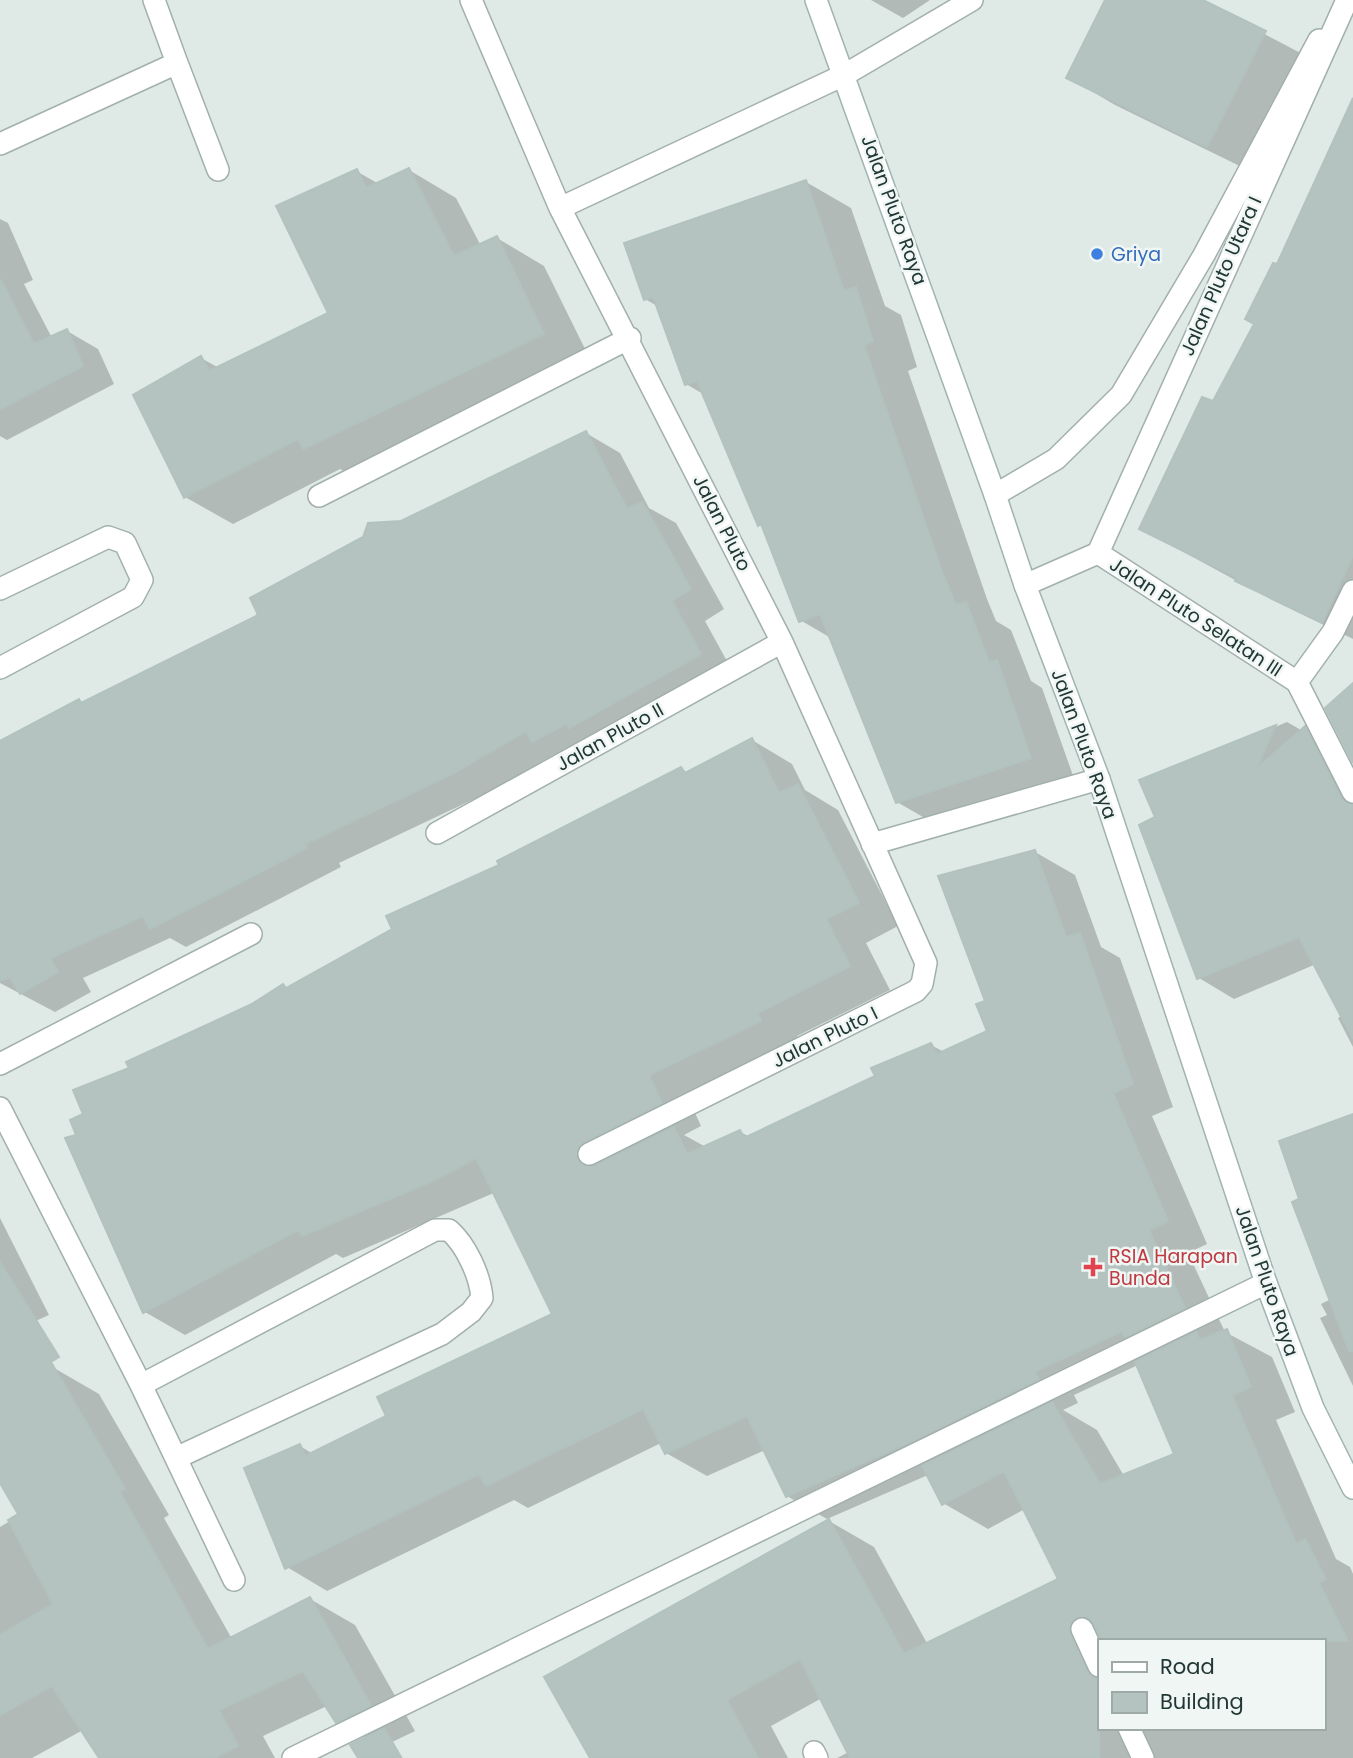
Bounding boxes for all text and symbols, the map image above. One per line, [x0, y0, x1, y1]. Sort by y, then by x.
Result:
street label: Jalan Pluto Raya [854, 131, 934, 289]
street label: Jalan Pluto Utara I [1174, 192, 1268, 360]
place label: Griya [1111, 241, 1161, 268]
marker: Griya [1089, 246, 1105, 262]
street label: Jalan Pluto [686, 470, 758, 576]
street label: Jalan Pluto Selatan III [1104, 551, 1288, 683]
street label: Jalan Pluto Raya [1044, 665, 1124, 823]
street label: Jalan Pluto II [551, 696, 669, 778]
street label: Jalan Pluto I [768, 1000, 882, 1074]
street label: Jalan Pluto Raya [1229, 1202, 1305, 1360]
place label: RSIA Harapan Bunda [1109, 1243, 1238, 1292]
marker: RSIA Harapan Bunda [1083, 1257, 1103, 1277]
legend [1098, 1639, 1325, 1730]
text: Road [1160, 1652, 1215, 1681]
text: Building [1160, 1687, 1244, 1716]

